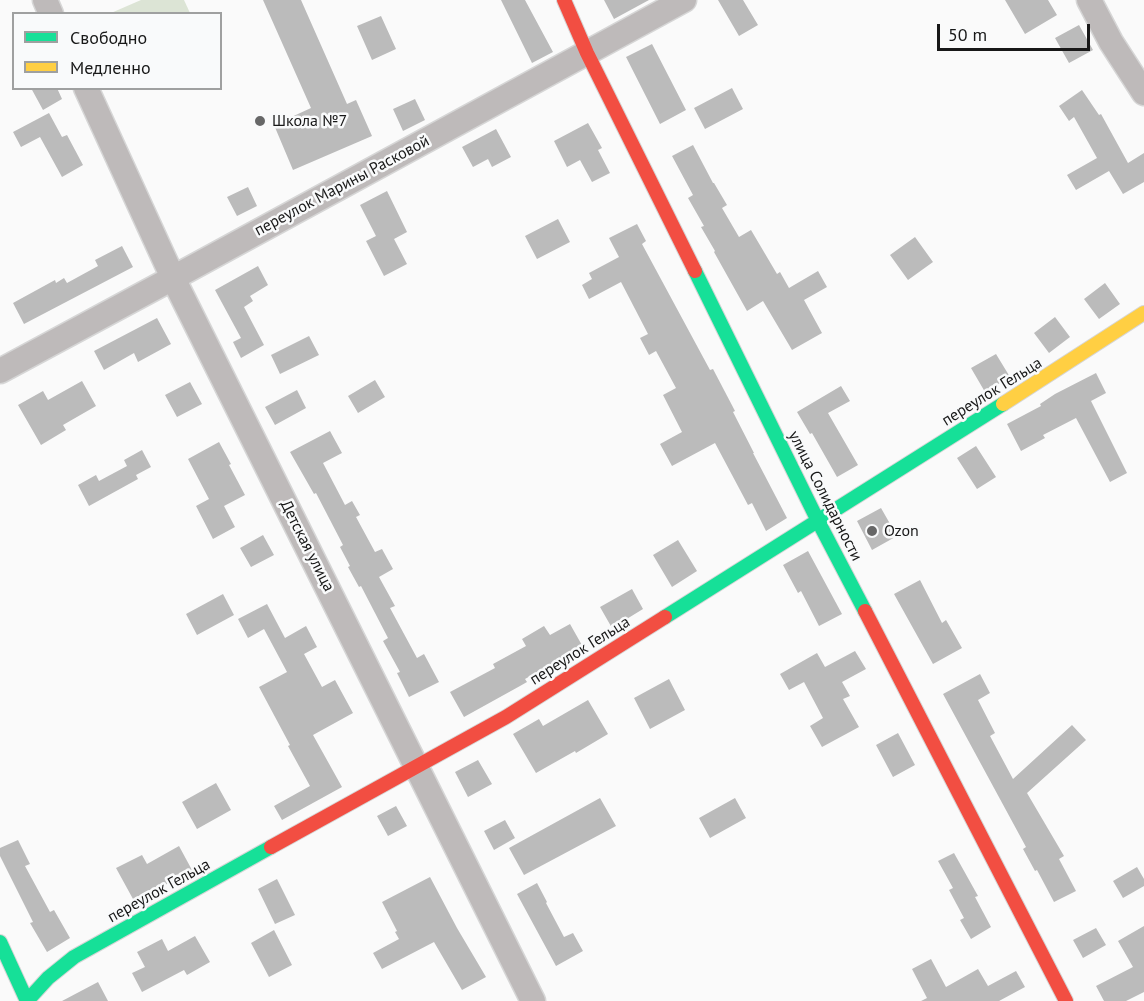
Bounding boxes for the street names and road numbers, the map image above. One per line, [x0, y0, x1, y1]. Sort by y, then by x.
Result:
street label: переулок Марины Расковой [251, 132, 433, 240]
street label: переулок Гельца [938, 354, 1046, 430]
street label: улица Солидарности [784, 428, 866, 564]
street label: Детская улица [276, 497, 338, 595]
street label: переулок Гельца [526, 613, 634, 689]
street label: переулок Гельца [104, 855, 214, 927]

